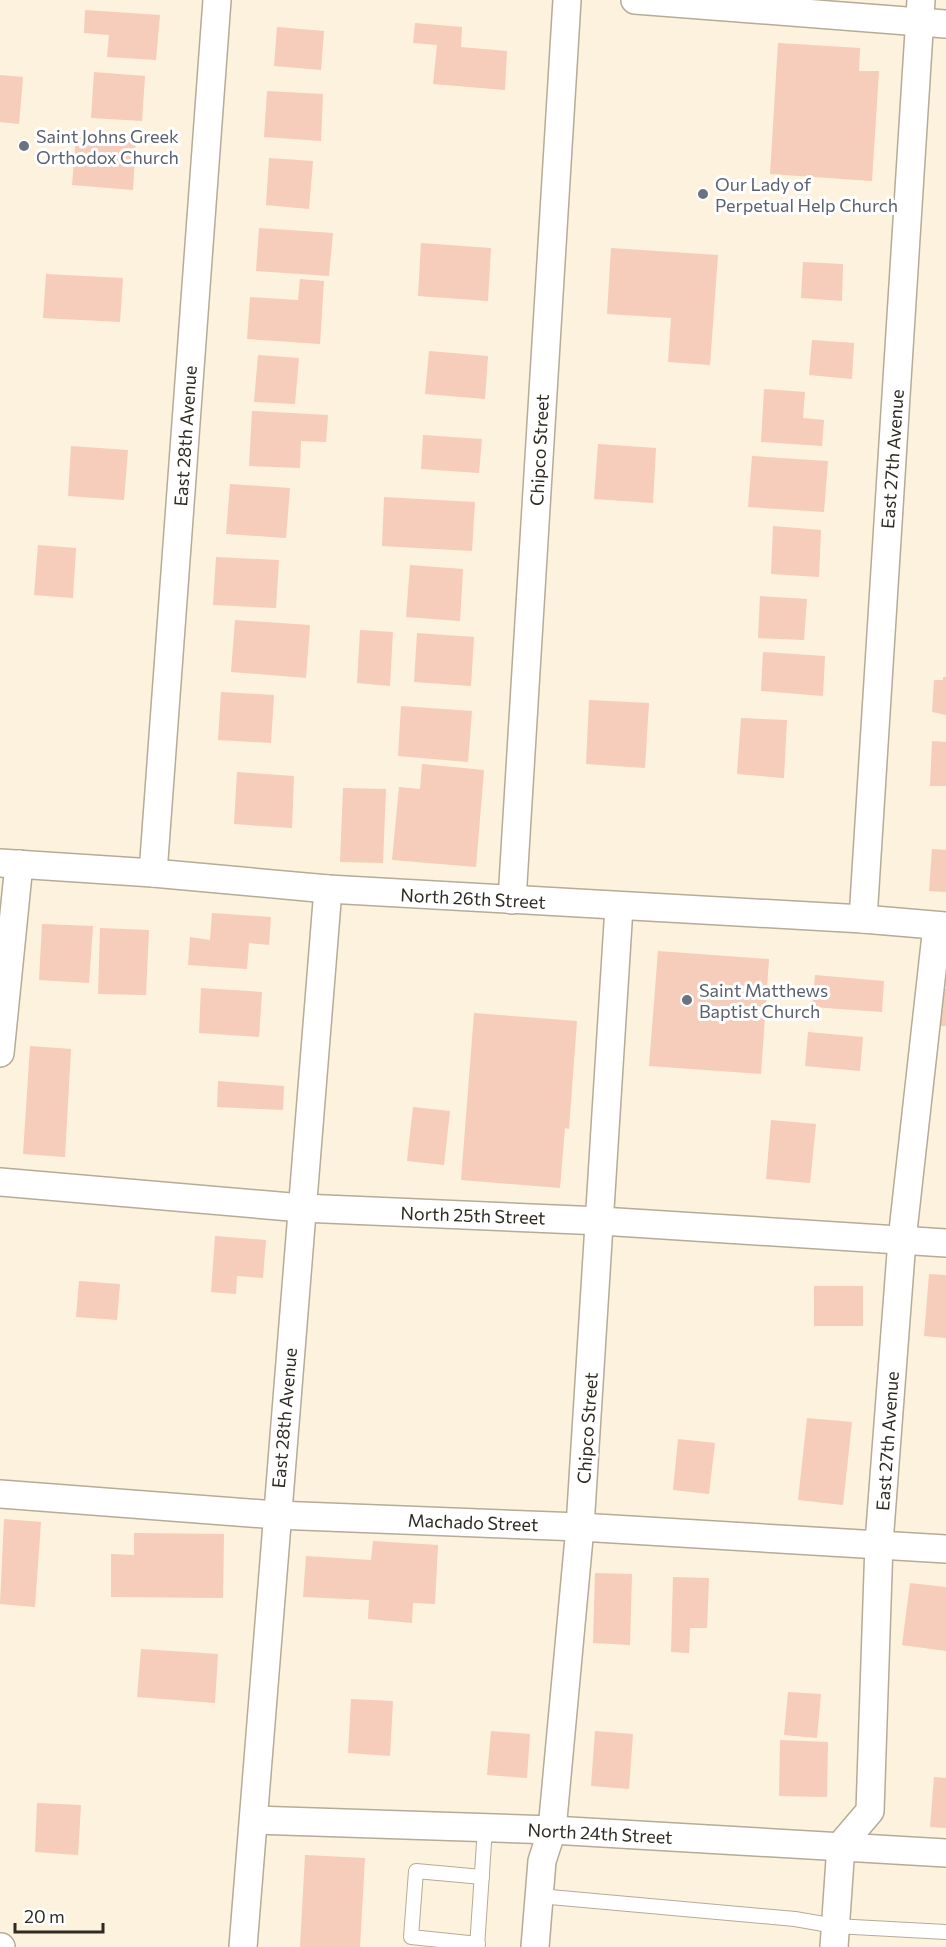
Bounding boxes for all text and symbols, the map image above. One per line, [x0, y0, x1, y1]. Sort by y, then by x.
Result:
place label: Saint Johns Greek Orthodox Church [36, 125, 179, 168]
marker: Saint Johns Greek Orthodox Church [17, 139, 31, 153]
place label: Our Lady of Perpetual Help Church [715, 173, 898, 216]
marker: Our Lady of Perpetual Help Church [696, 187, 710, 201]
street label: East 28th Avenue [169, 365, 201, 507]
street label: East 27th Avenue [876, 389, 908, 529]
street label: Chipco Street [525, 394, 553, 506]
street label: North 26th Street [400, 883, 546, 913]
place label: Saint Matthews Baptist Church [699, 979, 828, 1022]
marker: Saint Matthews Baptist Church [680, 993, 694, 1007]
street label: North 25th Street [400, 1201, 546, 1229]
street label: East 28th Avenue [267, 1347, 301, 1489]
street label: Chipco Street [572, 1371, 602, 1485]
street label: East 27th Avenue [871, 1371, 903, 1511]
street label: Machado Street [407, 1509, 539, 1535]
street label: North 24th Street [527, 1818, 673, 1848]
scale bar [15, 1896, 104, 1934]
text: 20 m [24, 1905, 65, 1927]

